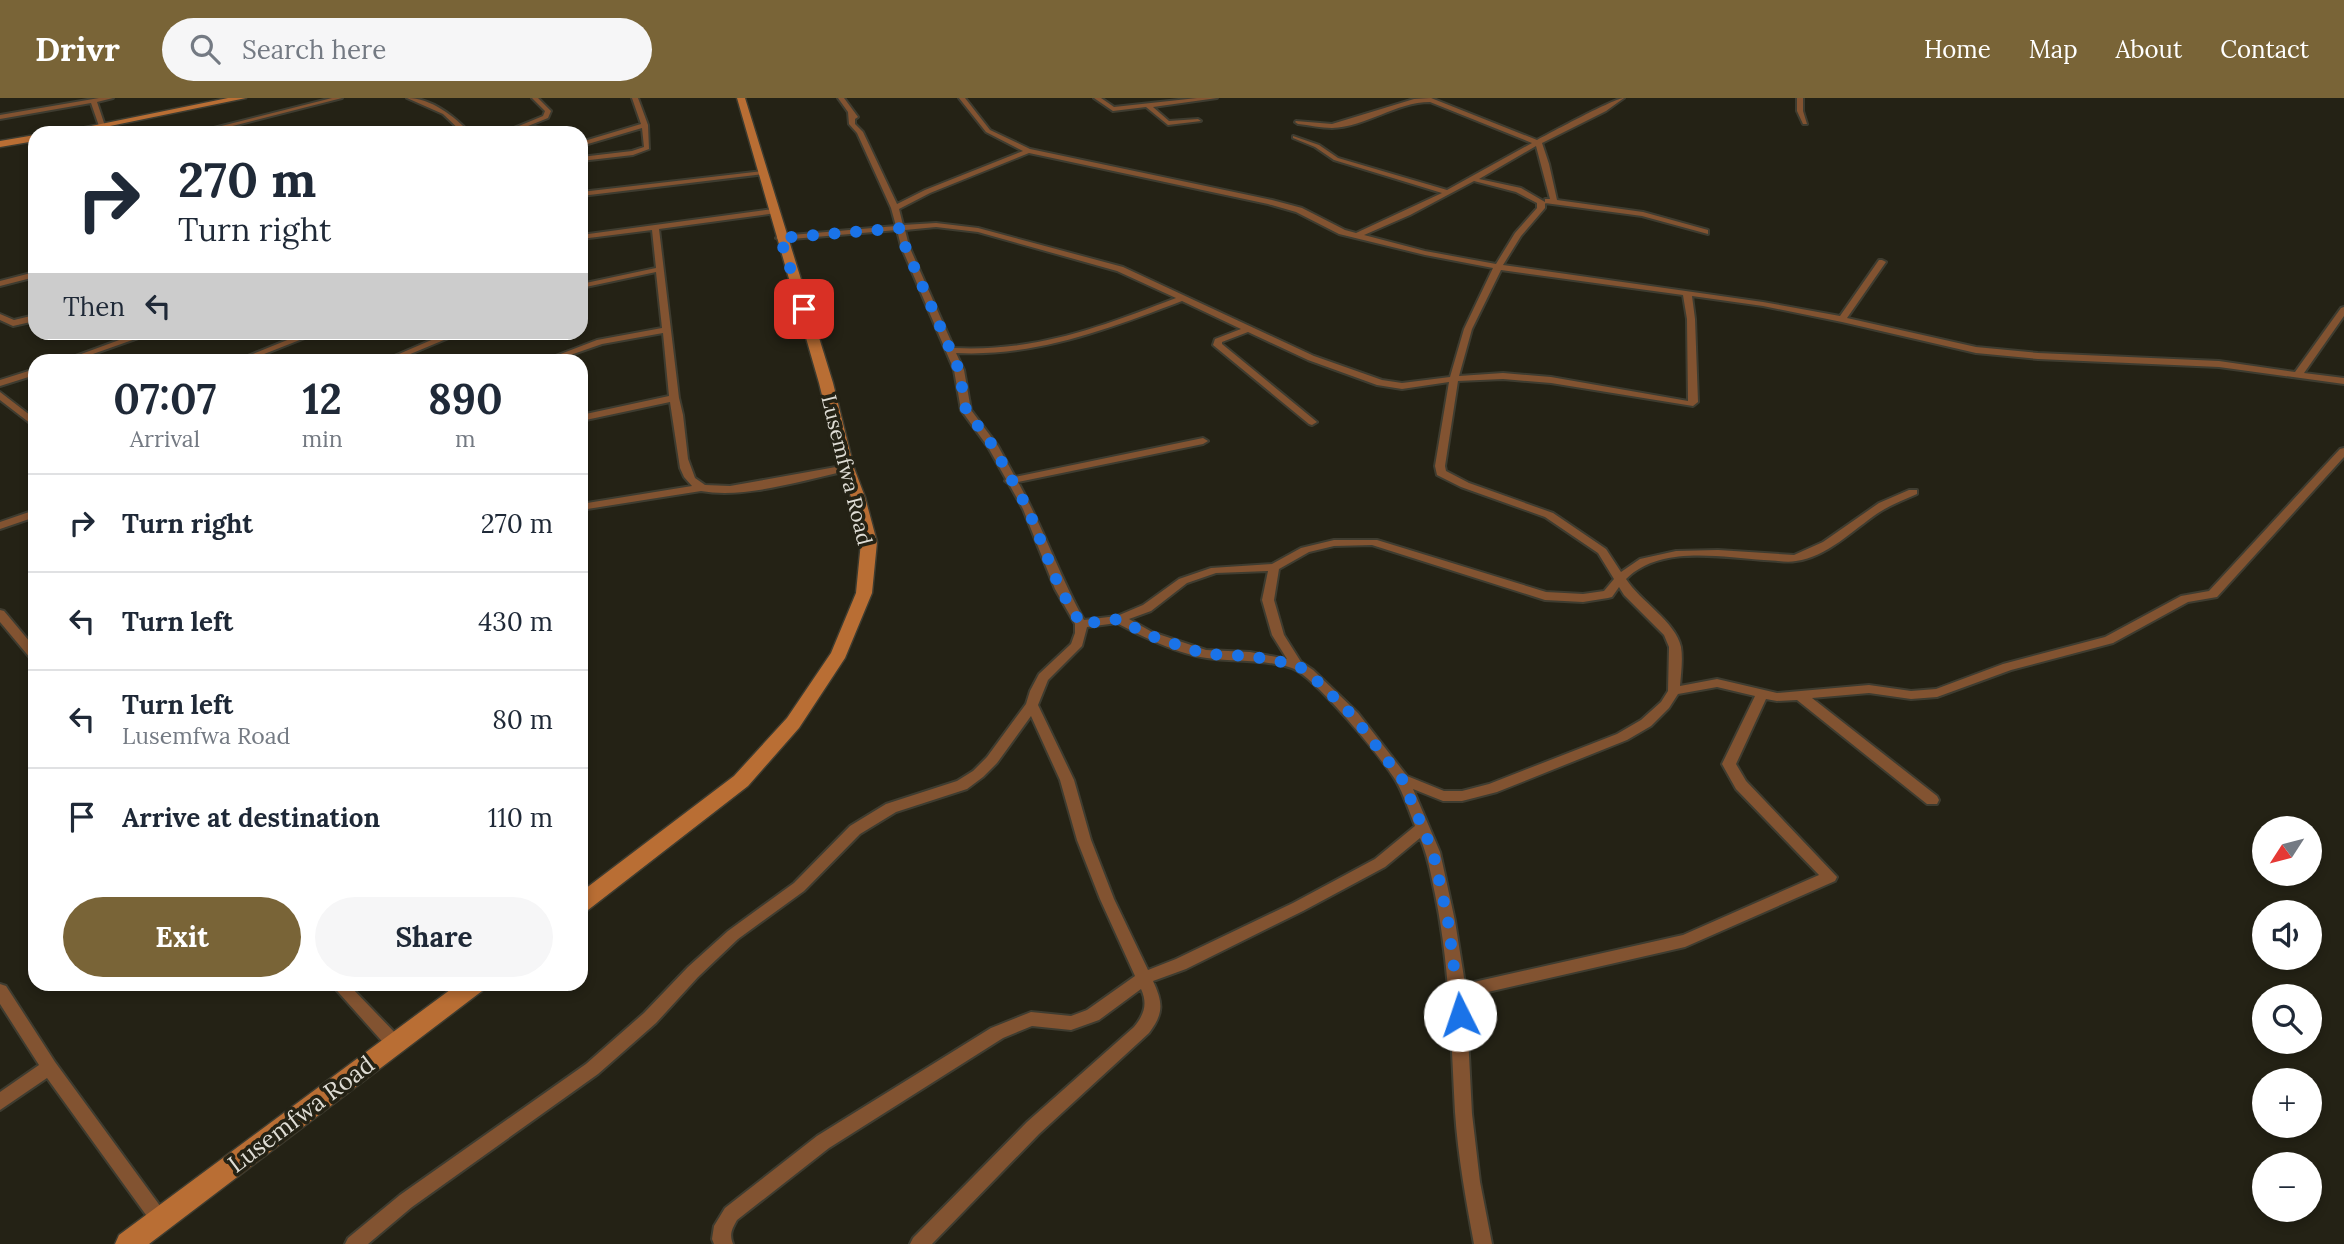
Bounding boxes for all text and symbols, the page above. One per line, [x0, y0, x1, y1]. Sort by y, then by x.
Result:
search box [162, 18, 652, 81]
text: Drivr [35, 28, 120, 70]
icon: search [186, 30, 224, 68]
text: Search here [242, 33, 386, 66]
text: Home [1924, 34, 1991, 65]
text: Map [2029, 34, 2078, 65]
text: About [2116, 34, 2182, 65]
text: Contact [2220, 34, 2309, 65]
text: 270 m [178, 148, 316, 210]
icon: right [63, 154, 154, 245]
text: Turn right [178, 209, 331, 250]
pin [774, 279, 834, 339]
icon: left [139, 287, 177, 325]
text: Then [63, 290, 125, 323]
icon: arrive [785, 290, 823, 328]
text: 07:07 [113, 372, 217, 426]
text: 12 [302, 372, 342, 426]
text: 890 [428, 372, 503, 426]
street label: Lusemfwa Road [815, 392, 879, 548]
text: Arrival [130, 424, 200, 453]
text: min [302, 424, 343, 453]
text: m [455, 424, 476, 453]
icon: right [63, 504, 101, 542]
text: Turn right [122, 507, 253, 540]
text: 270 m [481, 507, 553, 540]
icon: left [63, 602, 101, 640]
text: Turn left [122, 605, 233, 638]
text: 430 m [478, 605, 553, 638]
text: Turn left [122, 688, 233, 721]
icon: left [63, 700, 101, 738]
text: 80 m [492, 703, 553, 736]
text: Lusemfwa Road [122, 721, 290, 750]
icon: arrive [63, 798, 101, 836]
text: Arrive at destination [122, 801, 380, 834]
text: 110 m [488, 801, 553, 834]
north arrow [2252, 816, 2322, 886]
map controls [2252, 816, 2322, 1222]
button: Exit [63, 897, 301, 977]
button: Share [315, 897, 553, 977]
button: sound [2252, 900, 2322, 970]
position arrow [1423, 978, 1497, 1052]
button: search [2252, 984, 2322, 1054]
street label: Lusemfwa Road [222, 1049, 380, 1179]
button: + [2252, 1068, 2322, 1138]
button: − [2252, 1152, 2322, 1222]

